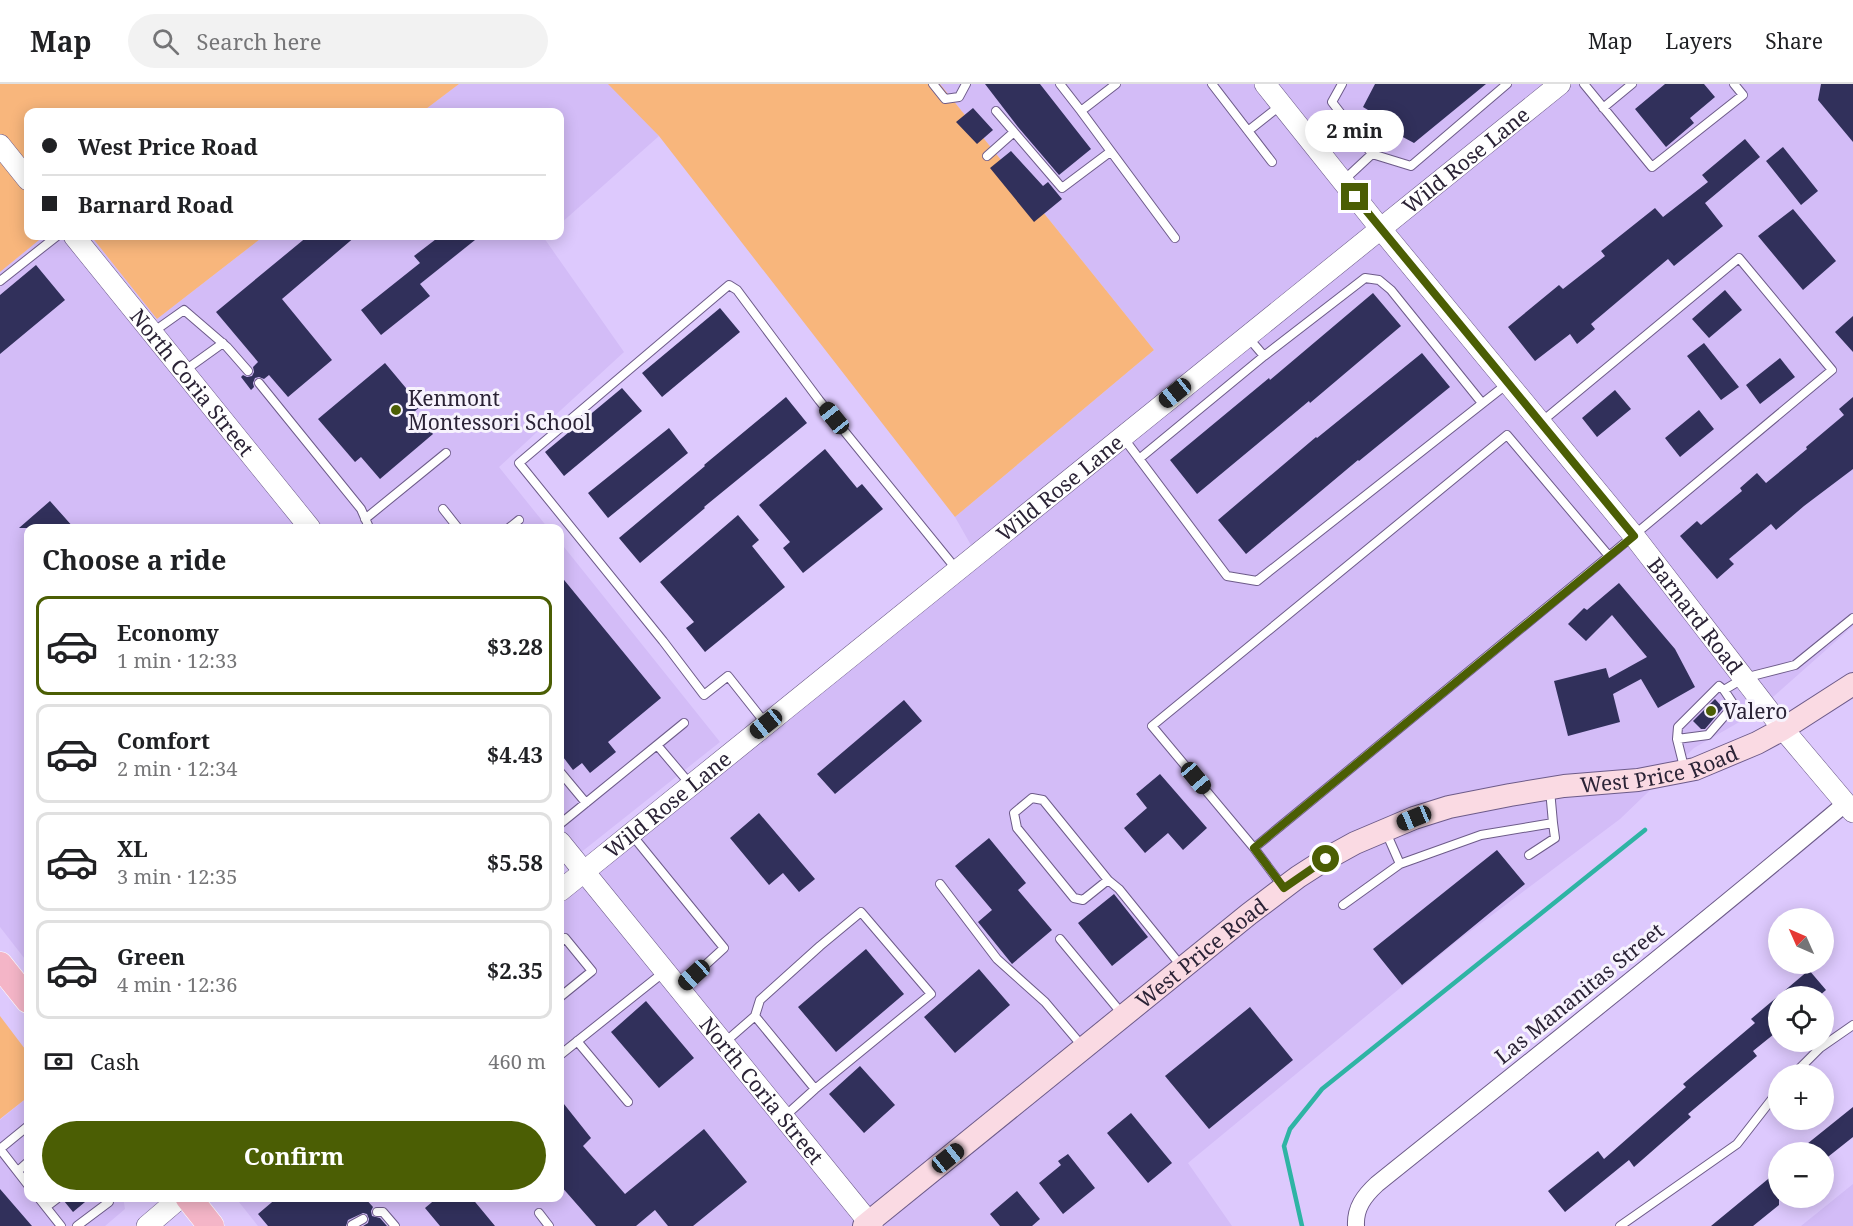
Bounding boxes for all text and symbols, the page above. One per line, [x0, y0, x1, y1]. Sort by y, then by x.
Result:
search box [128, 14, 548, 68]
text: Map [30, 22, 92, 60]
icon: search [149, 25, 182, 58]
text: Search here [197, 26, 321, 56]
text: Map [1588, 27, 1632, 55]
text: Layers [1665, 27, 1732, 55]
text: Share [1765, 27, 1823, 55]
street label: Wild Rose Lane [1397, 100, 1535, 220]
callout: 2 min [1306, 110, 1404, 152]
text: 2 min [1326, 117, 1383, 144]
text: West Price Road [78, 131, 258, 161]
route end [1341, 183, 1368, 210]
text: Barnard Road [78, 189, 234, 219]
street label: North Coria Street [124, 303, 260, 462]
car [1155, 375, 1195, 411]
place label: Kenmont Montessori School [408, 384, 591, 436]
car [816, 398, 852, 438]
marker: Kenmont Montessori School [389, 403, 403, 417]
street label: Wild Rose Lane [990, 428, 1129, 548]
text: Choose a ride [42, 541, 227, 578]
street label: Barnard Road [1642, 552, 1749, 679]
text: Economy [117, 617, 219, 647]
icon: car [45, 619, 99, 673]
text: $3.28 [487, 631, 543, 661]
text: 1 min · 12:33 [117, 647, 237, 674]
place label: Valero [1723, 697, 1788, 725]
marker: Valero [1704, 704, 1718, 718]
car [746, 706, 786, 742]
text: Comfort [117, 725, 210, 755]
icon: car [45, 727, 99, 781]
text: $4.43 [487, 739, 543, 769]
street label: West Price Road [1579, 739, 1742, 799]
street label: Wild Rose Lane [598, 745, 737, 864]
text: 2 min · 12:34 [117, 755, 237, 782]
car [1178, 758, 1214, 798]
car [1394, 803, 1434, 833]
text: XL [117, 833, 148, 863]
icon: car [45, 835, 99, 889]
route start [1312, 845, 1339, 872]
text: $5.58 [487, 847, 543, 877]
text: 3 min · 12:35 [117, 863, 237, 890]
street label: West Price Road [1130, 891, 1273, 1014]
north arrow [1768, 908, 1834, 974]
map controls [1768, 908, 1834, 1208]
street label: Las Mananitas Street [1489, 916, 1669, 1070]
text: Green [117, 941, 185, 971]
icon: car [45, 943, 99, 997]
text: $2.35 [487, 955, 543, 985]
car [675, 956, 713, 994]
text: 4 min · 12:36 [117, 971, 237, 998]
button: locate [1768, 986, 1834, 1052]
street label: North Coria Street [694, 1011, 830, 1170]
icon: cash [42, 1045, 75, 1078]
text: Cash [90, 1046, 140, 1076]
text: 460 m [488, 1048, 546, 1075]
button: + [1768, 1064, 1834, 1130]
button: Confirm [42, 1121, 546, 1190]
car [928, 1140, 968, 1176]
button: − [1768, 1142, 1834, 1208]

